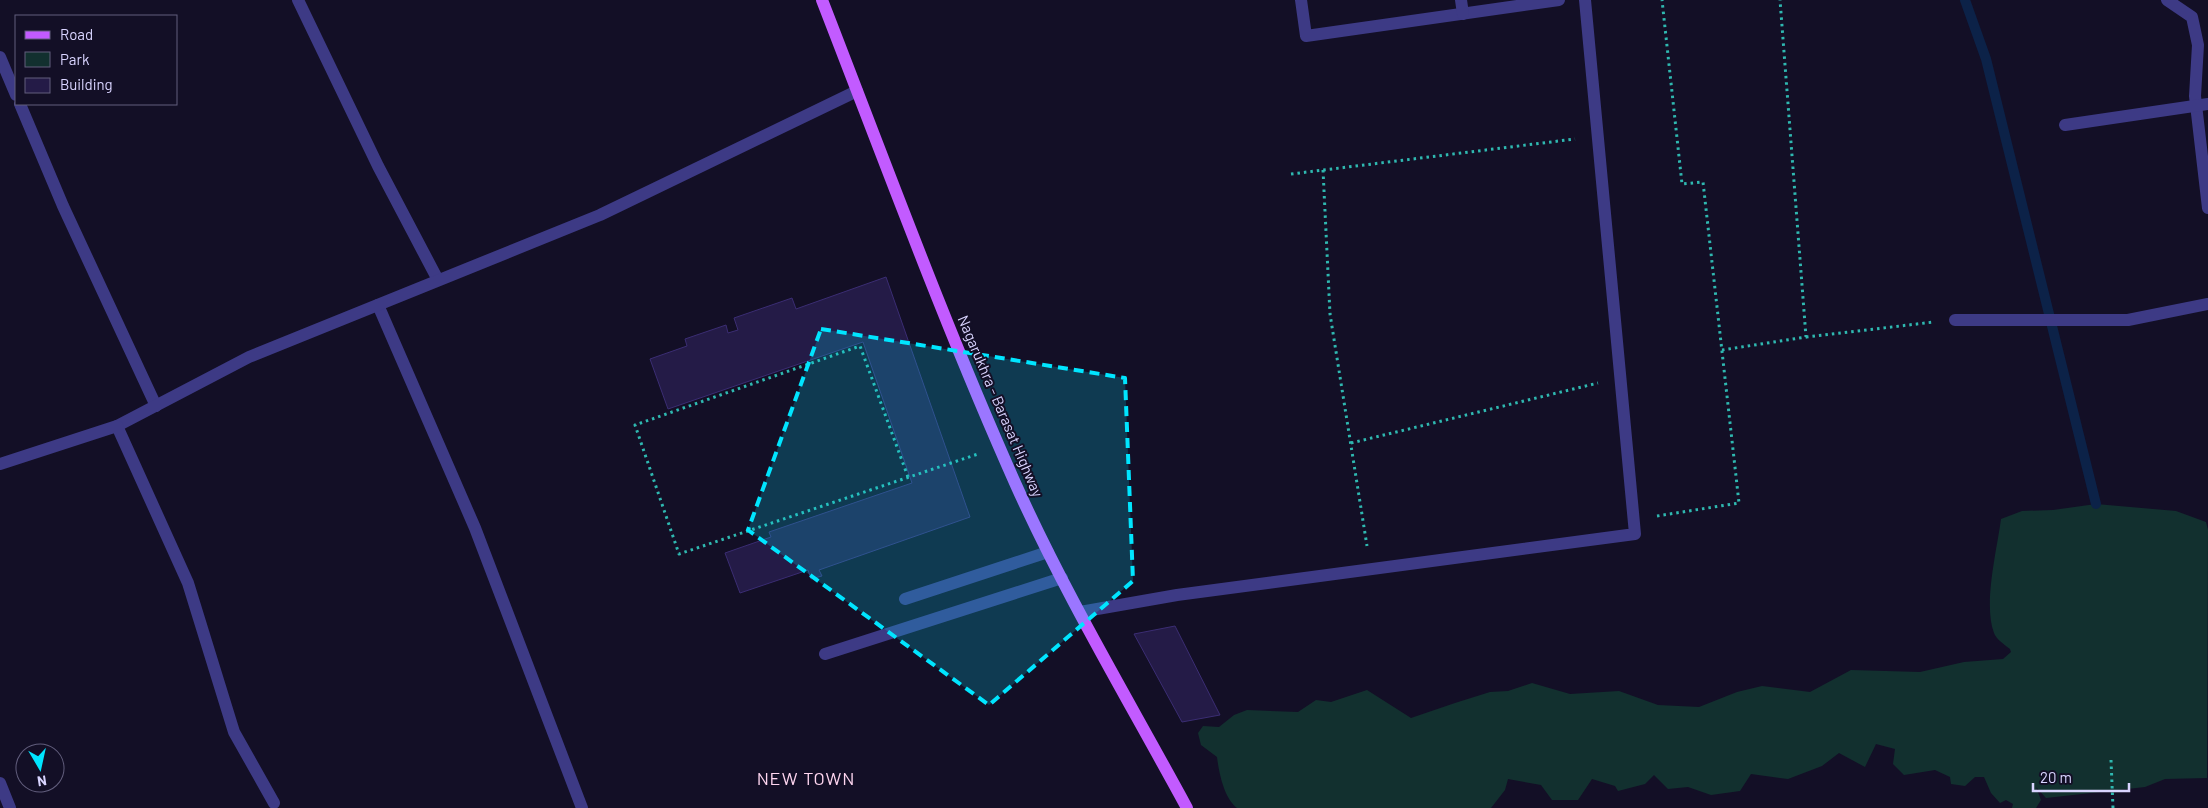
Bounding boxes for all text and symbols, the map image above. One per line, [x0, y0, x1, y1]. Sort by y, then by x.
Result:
legend [15, 15, 178, 105]
text: Road [60, 25, 93, 43]
text: Park [60, 50, 90, 68]
text: Building [60, 75, 113, 93]
street label: Nagarukhra - Barasat Highway [954, 312, 1048, 500]
north arrow [15, 743, 65, 793]
scale bar [2033, 760, 2129, 792]
district label: NEW TOWN [757, 767, 855, 789]
text: 20 m [2040, 768, 2072, 786]
text: N [36, 772, 48, 790]

